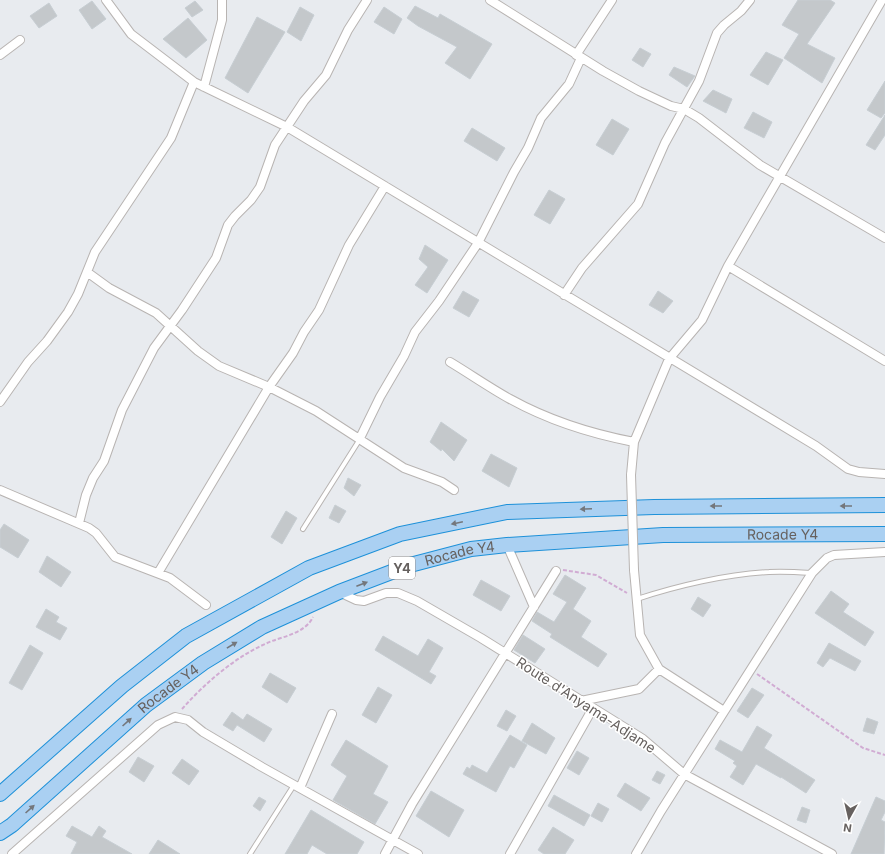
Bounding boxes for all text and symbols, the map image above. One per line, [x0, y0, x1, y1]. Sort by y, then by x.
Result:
one-way arrow [709, 503, 722, 509]
one-way arrow [839, 503, 852, 509]
one-way arrow [580, 506, 592, 513]
one-way arrow [451, 520, 463, 526]
street label: Rocade Y4 [747, 525, 818, 543]
street label: Rocade Y4 [423, 537, 496, 569]
road number: Y4 [389, 557, 415, 579]
one-way arrow [356, 580, 368, 586]
one-way arrow [226, 642, 238, 649]
street label: Route d'Anyama-Adjame [513, 653, 659, 756]
street label: Rocade Y4 [134, 660, 202, 716]
one-way arrow [122, 718, 133, 727]
north arrow [829, 798, 869, 838]
one-way arrow [26, 805, 35, 814]
text: N [842, 820, 853, 835]

